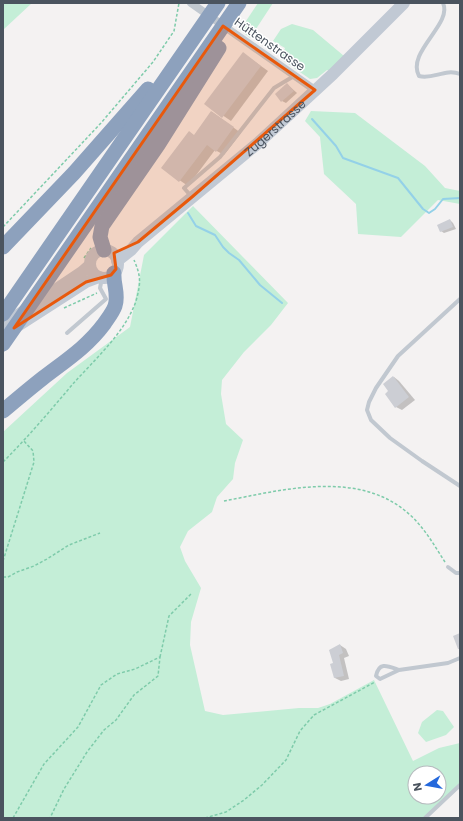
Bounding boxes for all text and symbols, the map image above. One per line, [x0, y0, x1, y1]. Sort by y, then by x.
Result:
street label: Hüttenstrasse [231, 13, 309, 75]
street label: Zugerstrasse [241, 95, 309, 160]
north arrow [407, 765, 447, 805]
text: N [409, 781, 426, 792]

